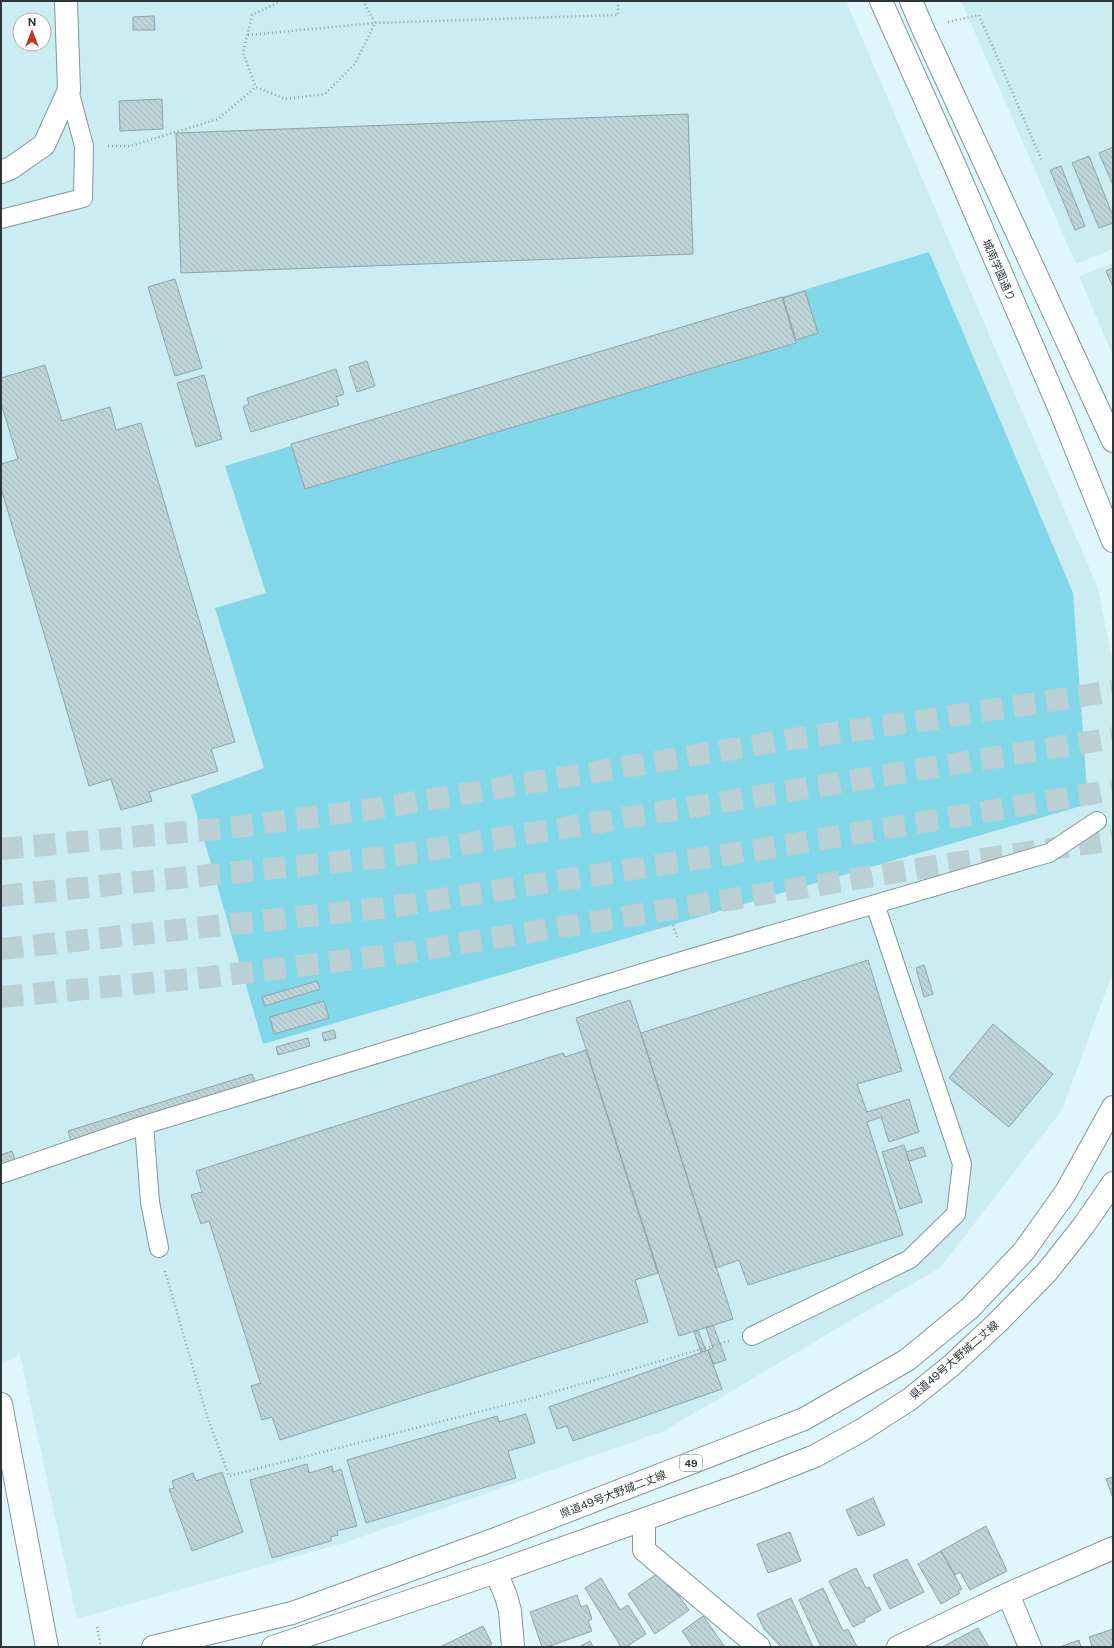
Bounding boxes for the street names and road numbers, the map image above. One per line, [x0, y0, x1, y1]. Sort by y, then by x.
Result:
street label: 城南学園通り [981, 237, 1017, 303]
street label: 県道49号大野城二丈線 [907, 1318, 1001, 1402]
road number: 49 [680, 1455, 702, 1471]
street label: 県道49号大野城二丈線 [558, 1468, 668, 1520]

